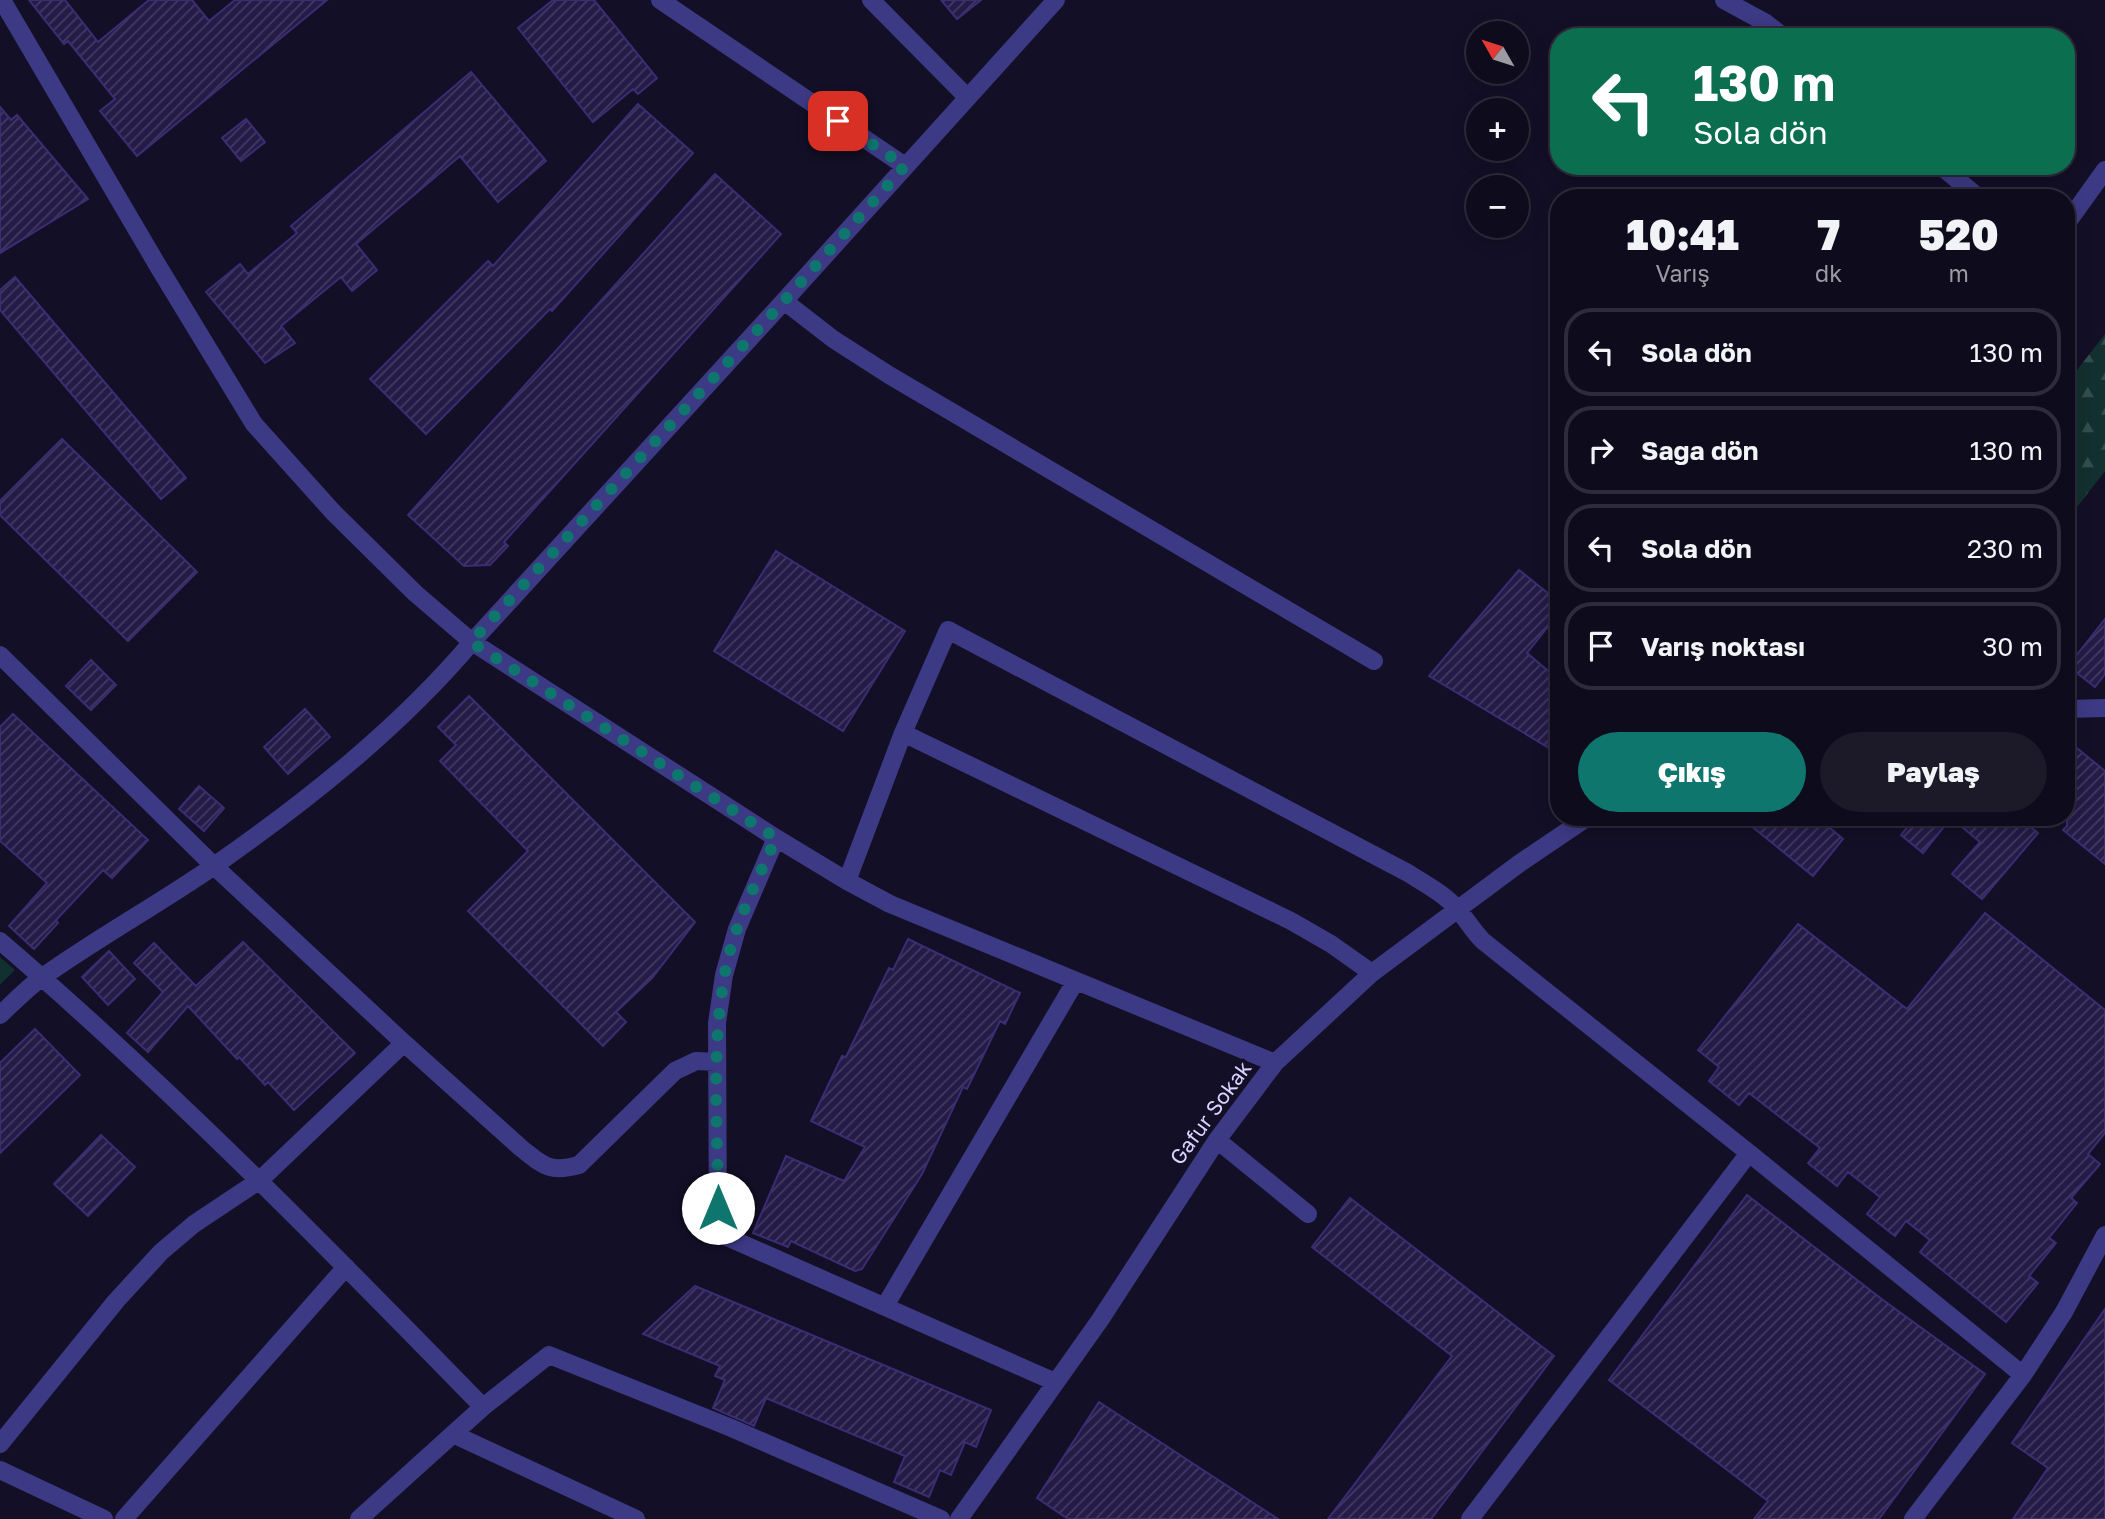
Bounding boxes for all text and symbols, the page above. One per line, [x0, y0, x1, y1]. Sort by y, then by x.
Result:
north arrow [1466, 21, 1530, 84]
map controls [1466, 21, 1529, 238]
text: 130 m [1693, 53, 1835, 112]
icon: left [1578, 56, 1669, 147]
pin [808, 91, 868, 151]
button: + [1466, 98, 1529, 161]
icon: arrive [819, 102, 857, 140]
text: Sola dön [1693, 113, 1828, 151]
button: − [1466, 175, 1529, 238]
text: 10:41 [1626, 209, 1739, 259]
text: 7 [1817, 209, 1840, 259]
text: 520 [1919, 209, 1999, 259]
text: Varış [1655, 259, 1710, 287]
text: dk [1815, 259, 1842, 287]
text: m [1948, 259, 1969, 287]
icon: left [1582, 333, 1620, 371]
text: Sola dön [1641, 337, 1752, 368]
text: 130 m [1970, 337, 2043, 368]
icon: right [1582, 431, 1620, 469]
text: Sağa dön [1641, 435, 1758, 466]
text: 130 m [1970, 435, 2043, 466]
icon: left [1582, 529, 1620, 567]
text: Sola dön [1641, 533, 1752, 564]
text: 230 m [1967, 533, 2043, 564]
icon: arrive [1582, 627, 1620, 665]
text: Varış noktası [1641, 631, 1805, 662]
text: 30 m [1982, 631, 2043, 662]
button: Çıkış [1578, 732, 1806, 812]
button: Paylaş [1820, 732, 2047, 812]
street label: Gafur Sokak [1164, 1055, 1257, 1169]
position arrow [681, 1171, 755, 1245]

